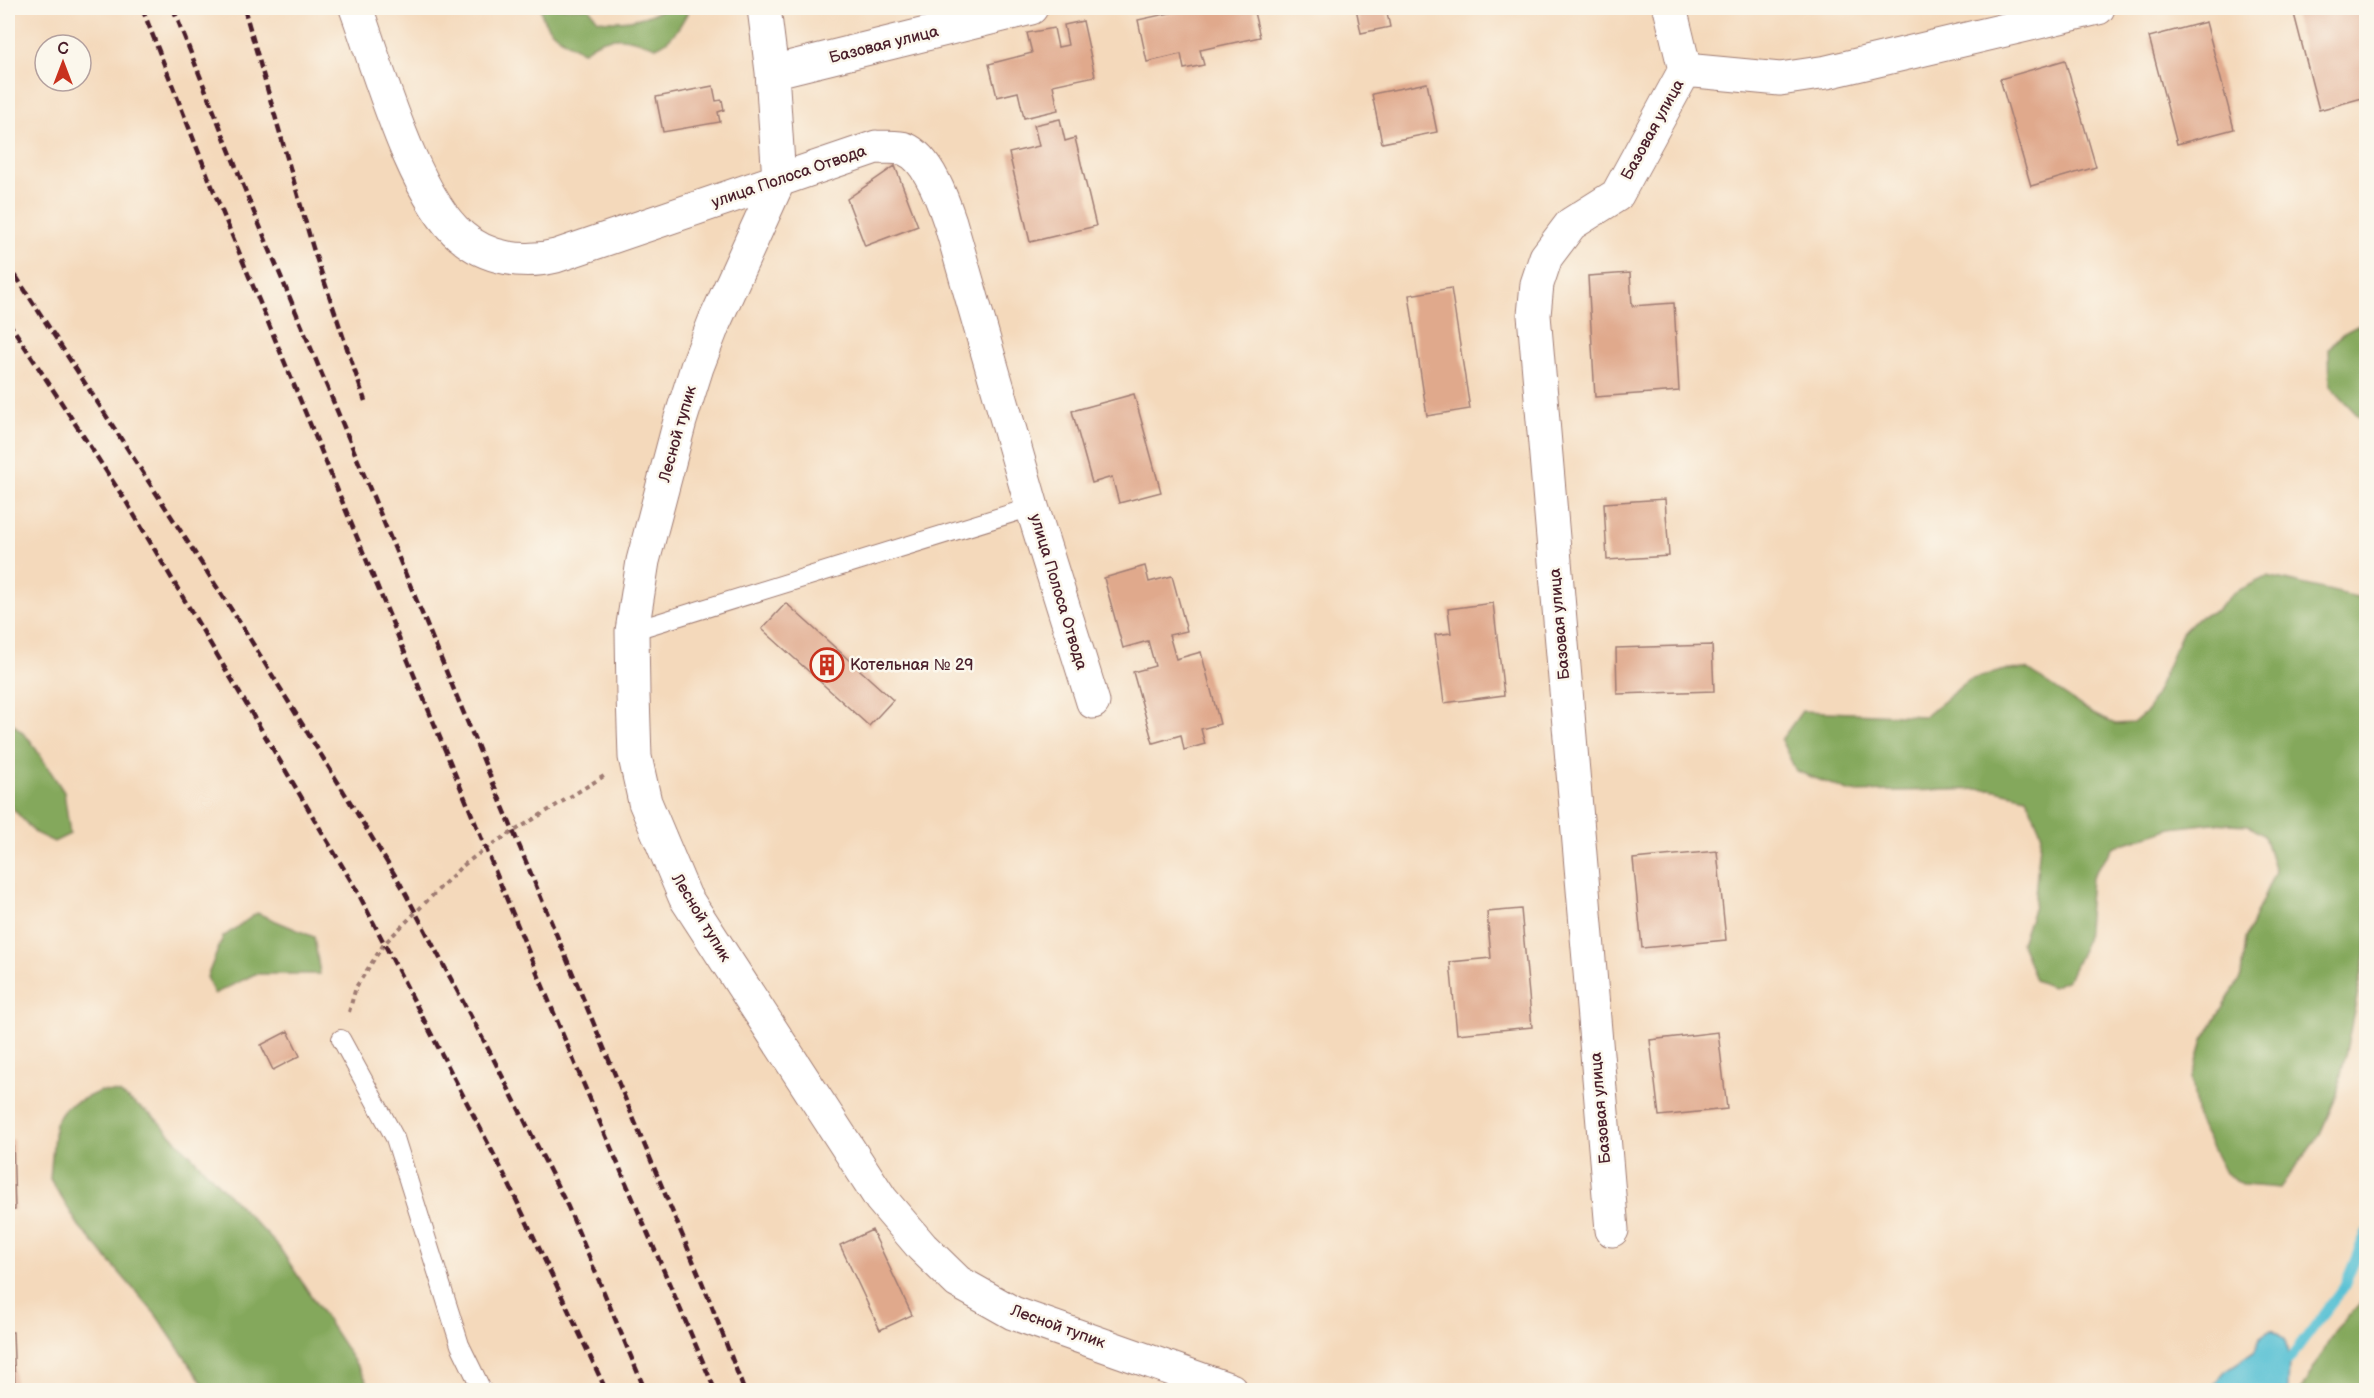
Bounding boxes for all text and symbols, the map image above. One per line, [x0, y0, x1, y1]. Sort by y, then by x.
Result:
street label: Базовая улица [827, 22, 941, 68]
north arrow [33, 33, 93, 93]
text: С [57, 40, 69, 59]
street label: Базовая улица [1618, 76, 1689, 184]
street label: улица Полоса Отвода [709, 141, 869, 212]
street label: Лесной тупик [655, 383, 701, 485]
street label: улица Полоса Отвода [1025, 512, 1091, 673]
street label: Базовая улица [1546, 567, 1574, 681]
building icon: Котельная № 29 [809, 647, 845, 683]
place label: Котельная № 29 [850, 656, 974, 675]
street label: Лесной тупик [667, 870, 735, 966]
street label: Базовая улица [1587, 1051, 1615, 1165]
street label: Лесной тупик [1007, 1301, 1108, 1353]

